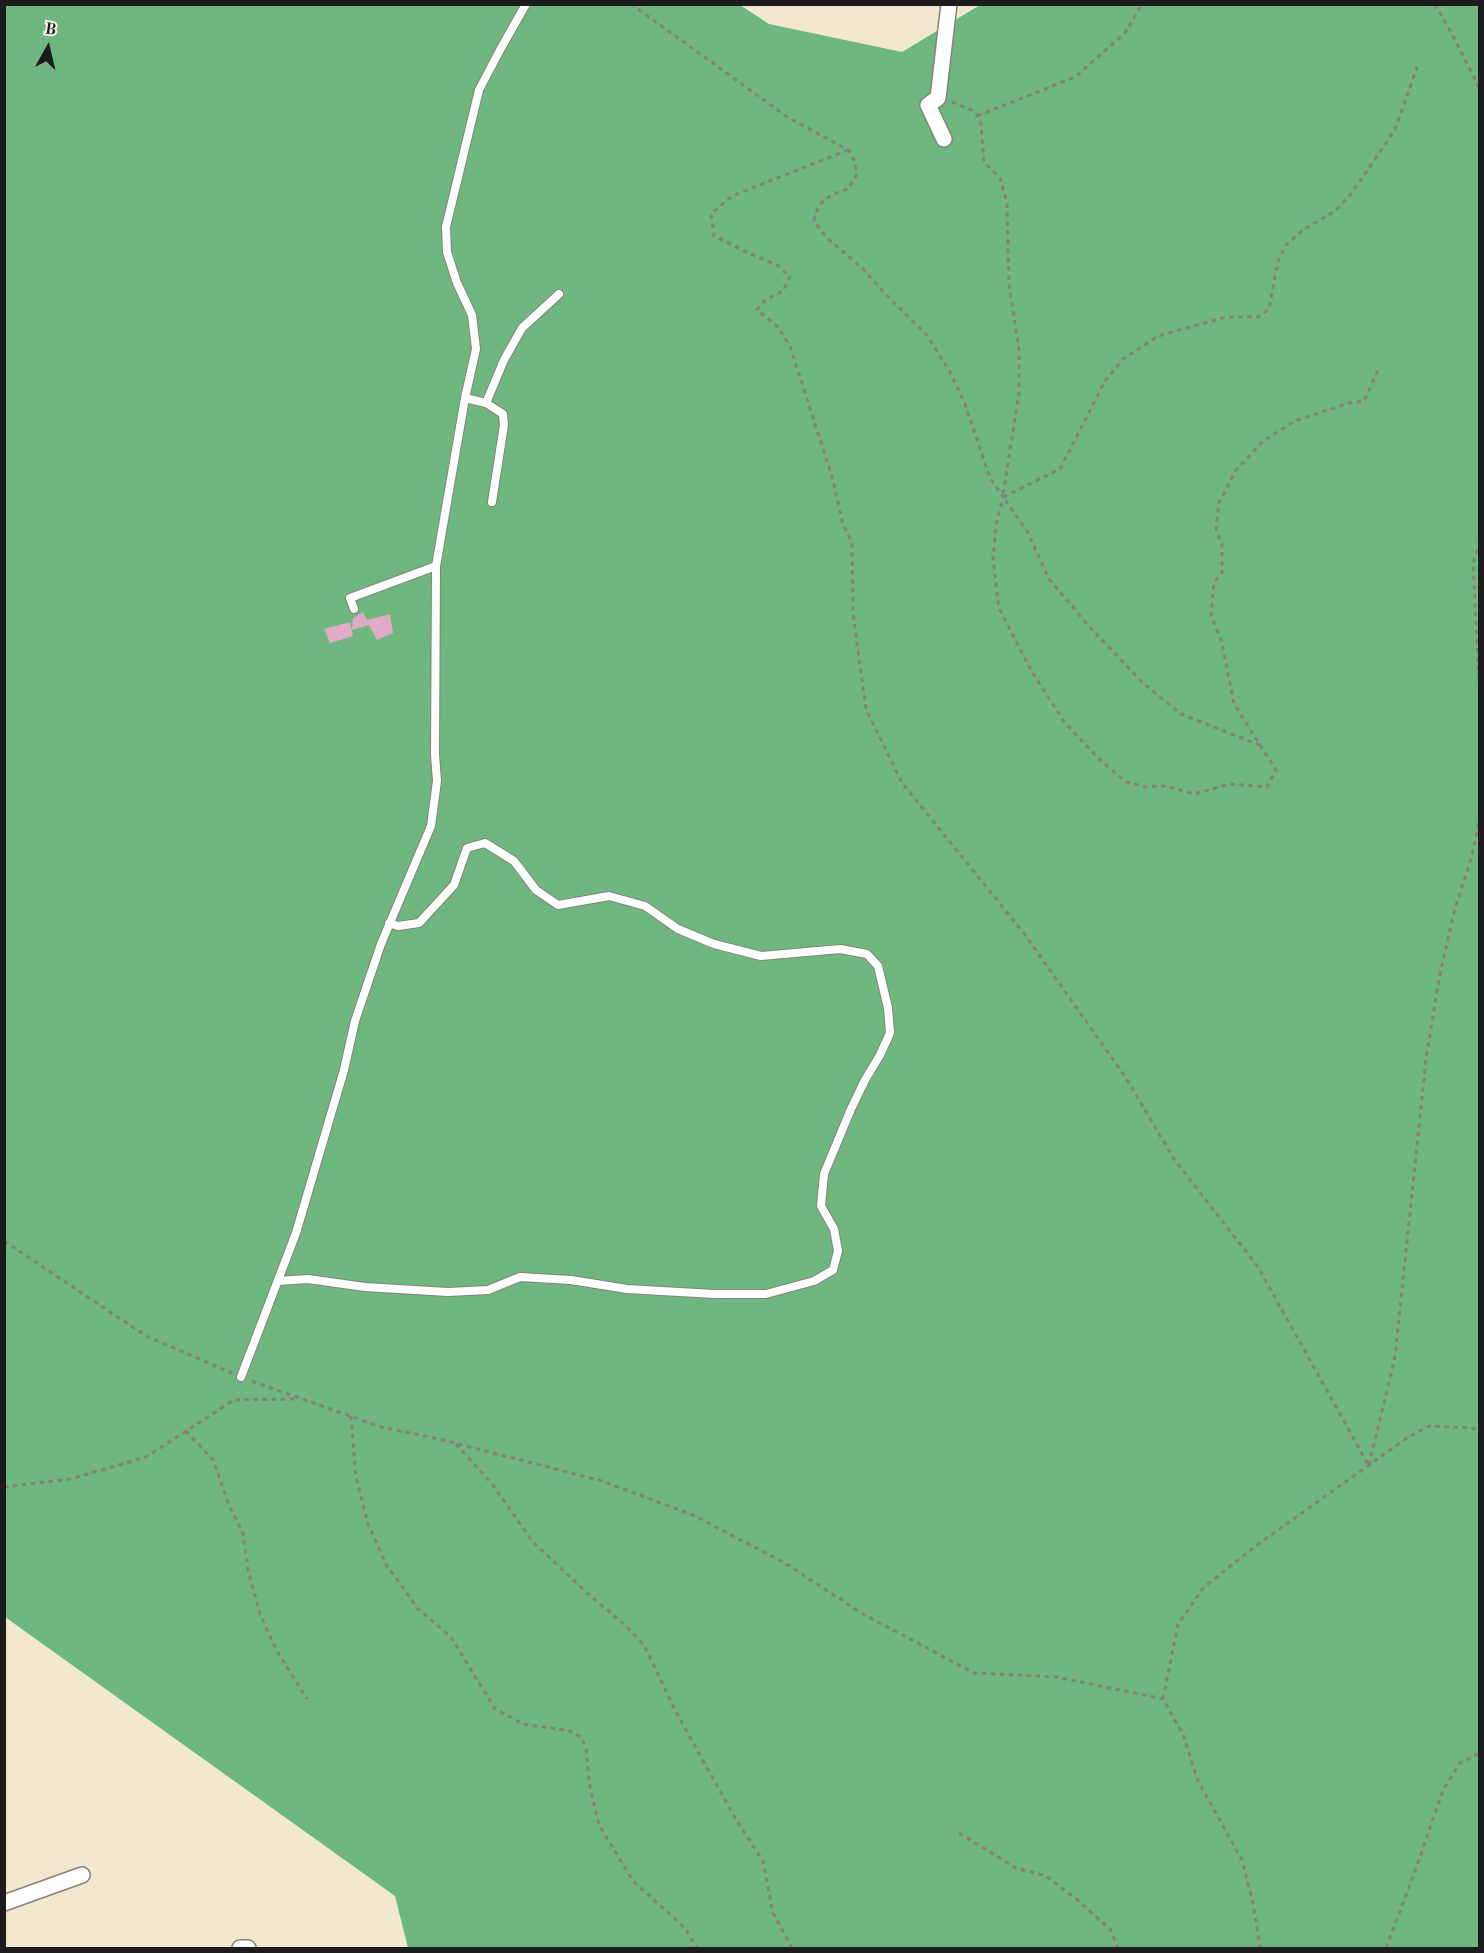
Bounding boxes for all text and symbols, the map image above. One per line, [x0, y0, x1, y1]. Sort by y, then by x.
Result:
north arrow [18, 18, 78, 78]
text: B [44, 21, 57, 39]

